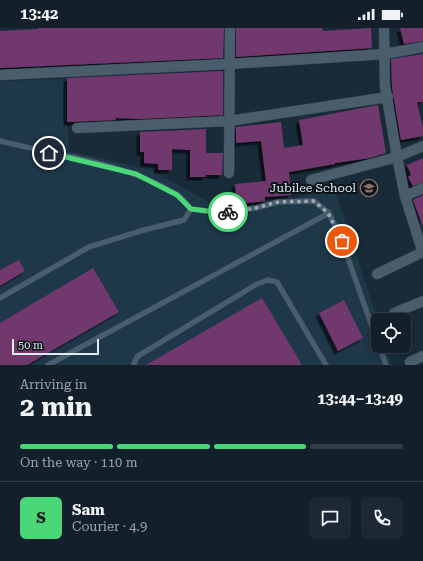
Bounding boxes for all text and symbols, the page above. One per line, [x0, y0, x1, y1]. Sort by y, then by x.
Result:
text: 13:42 [20, 5, 58, 23]
pin [32, 136, 66, 170]
icon: home [38, 142, 60, 164]
school or university icon: Jubilee School [359, 178, 379, 198]
place label: Jubilee School [270, 181, 356, 195]
courier [208, 192, 248, 232]
icon: bike [217, 201, 239, 223]
pin [325, 224, 359, 258]
icon: bag [331, 230, 353, 252]
map controls [371, 313, 411, 353]
button: locate [371, 313, 411, 353]
scale bar [12, 337, 99, 356]
text: 50 m [18, 339, 43, 352]
text: Arriving in [20, 377, 87, 392]
text: 13:44–13:49 [317, 390, 403, 408]
text: 2 min [20, 392, 92, 422]
text: On the way · 110 m [20, 455, 137, 470]
button: chat [309, 497, 351, 539]
button: phone [361, 497, 403, 539]
text: Sam [72, 501, 105, 519]
text: S [36, 509, 46, 527]
text: Courier · 4.9 [72, 519, 147, 534]

